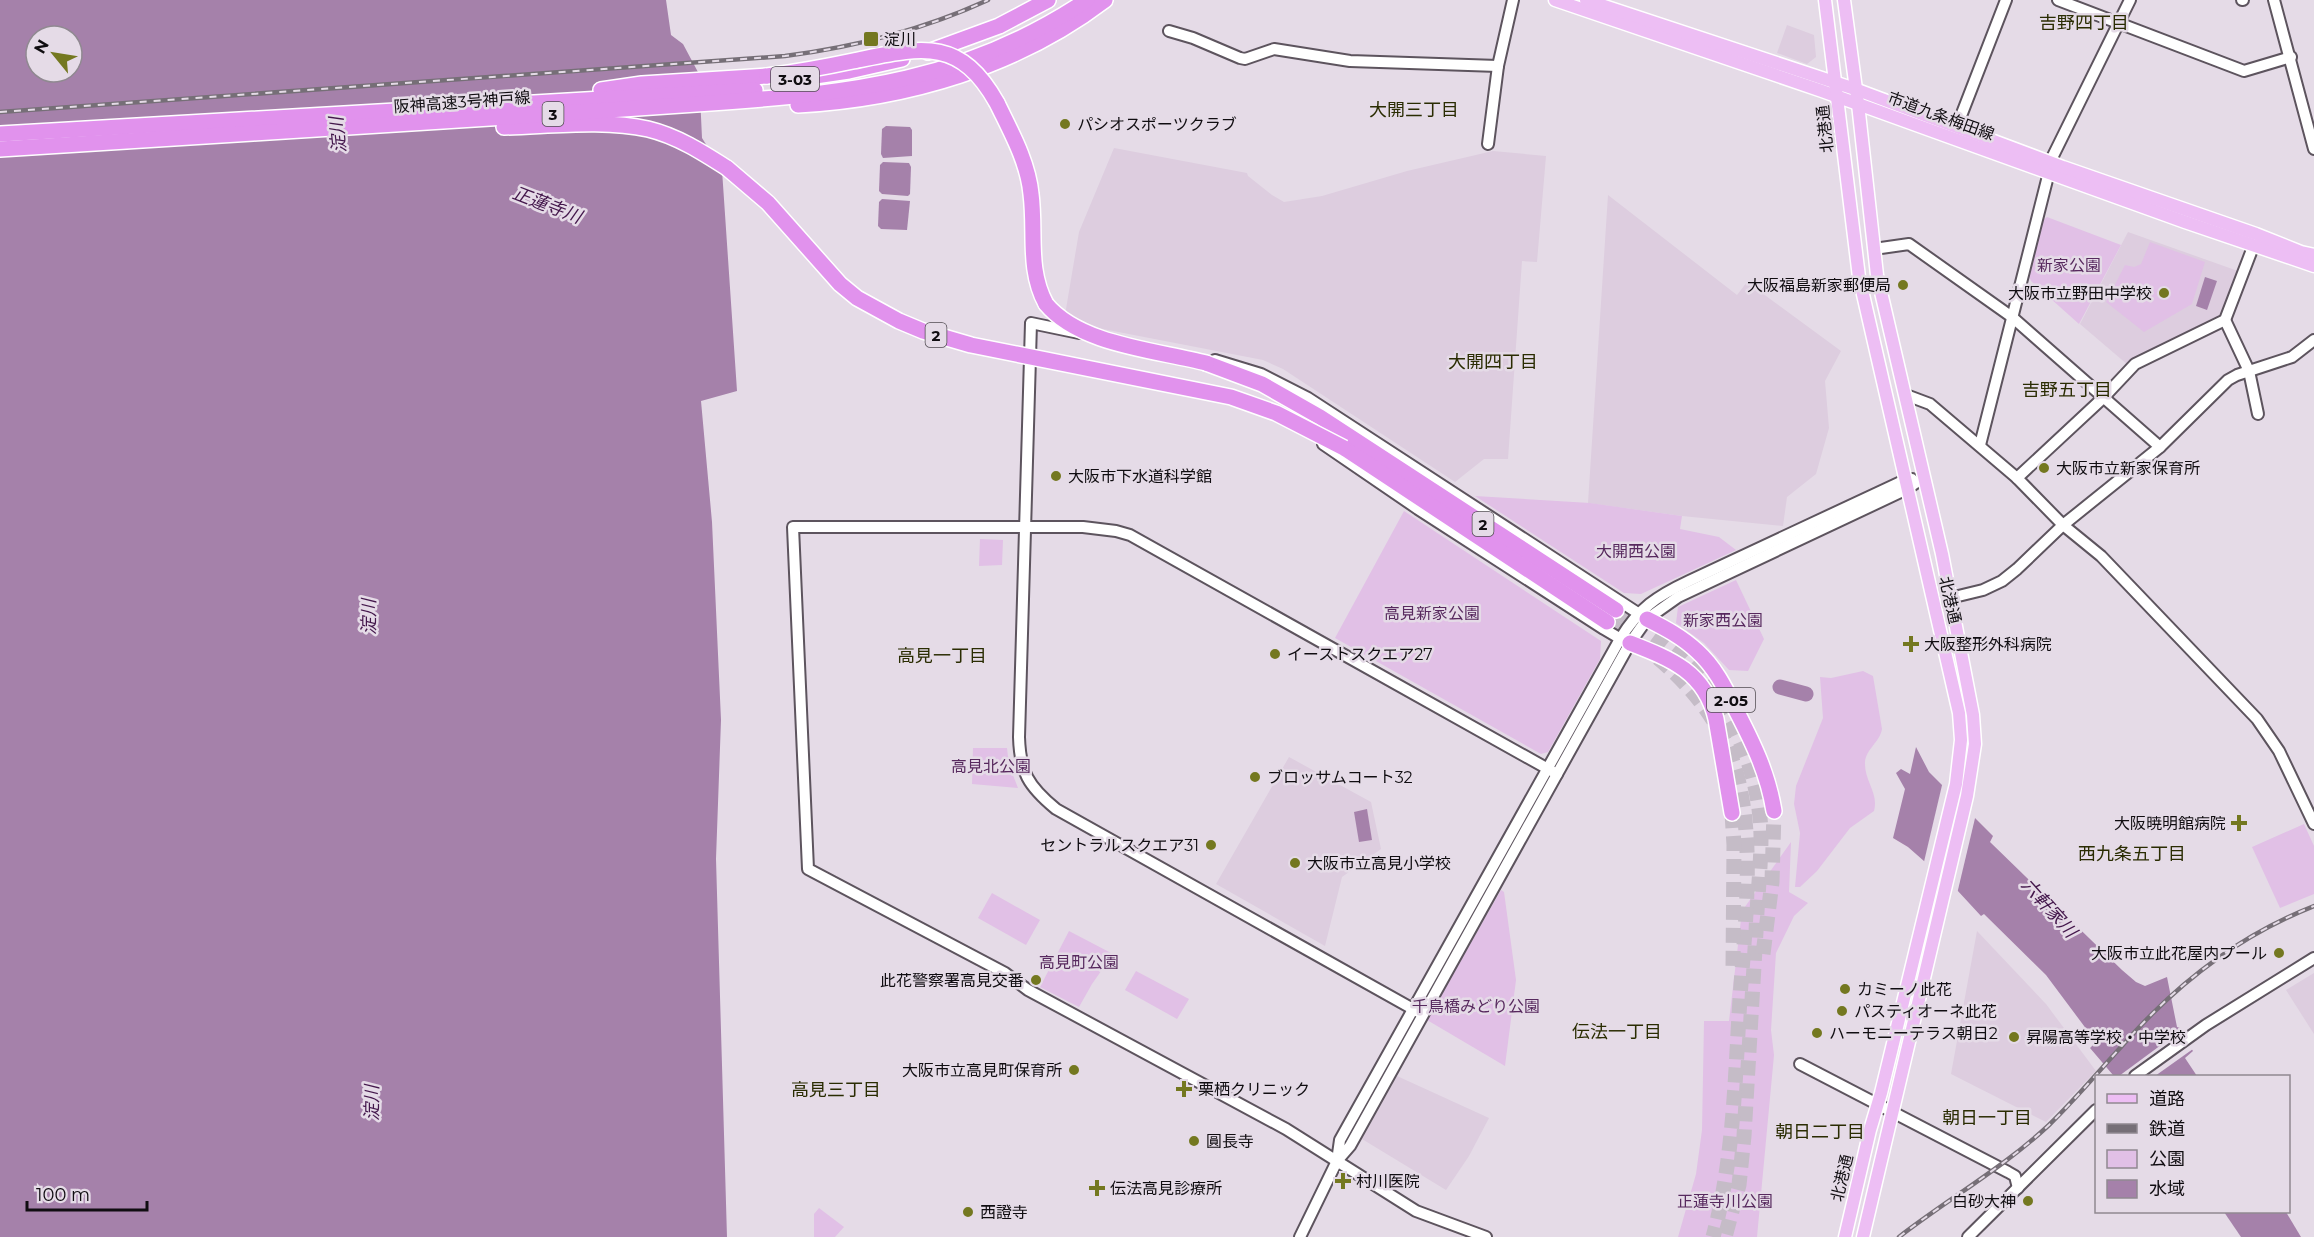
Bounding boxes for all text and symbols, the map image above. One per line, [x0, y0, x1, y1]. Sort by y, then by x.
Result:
district label: 吉野四丁目 [2039, 12, 2129, 34]
north arrow [24, 24, 84, 84]
marker: 淀川 [862, 30, 880, 48]
place label: 淀川 [884, 30, 916, 49]
text: N [30, 36, 53, 57]
road number: 3-03 [771, 67, 819, 91]
street label: 阪神高速3号神戸線 [393, 88, 531, 116]
street label: 市道九条梅田線 [1885, 88, 1997, 144]
district label: 大開三丁目 [1369, 99, 1459, 121]
road number: 3 [542, 102, 564, 126]
street label: 北港通 [1813, 104, 1837, 154]
water label: 淀川 [325, 114, 351, 154]
place label: パシオスポーツクラブ [1077, 115, 1237, 134]
marker: パシオスポーツクラブ [1058, 117, 1072, 131]
water label: 正蓮寺川 [509, 182, 586, 229]
park label: 新家公園 [2037, 256, 2101, 275]
place label: 大阪福島新家郵便局 [1747, 276, 1891, 295]
marker: 大阪福島新家郵便局 [1896, 278, 1910, 292]
place label: 大阪市立野田中学校 [2008, 284, 2152, 303]
marker: 大阪市立野田中学校 [2157, 286, 2171, 300]
road number: 2 [926, 323, 946, 347]
district label: 大開四丁目 [1448, 351, 1538, 373]
district label: 吉野五丁目 [2022, 379, 2112, 401]
place label: 大阪市立新家保育所 [2056, 459, 2200, 478]
marker: 大阪市立新家保育所 [2037, 461, 2051, 475]
place label: 大阪市下水道科学館 [1068, 467, 1212, 486]
marker: 大阪市下水道科学館 [1049, 469, 1063, 483]
road number: 2 [1472, 512, 1494, 536]
park label: 大開西公園 [1596, 542, 1676, 561]
street label: 北港通 [1935, 574, 1965, 626]
water label: 淀川 [358, 597, 380, 635]
park label: 高見新家公園 [1384, 604, 1480, 623]
park label: 新家西公園 [1683, 611, 1763, 630]
marker: 大阪整形外科病院 [1902, 635, 1920, 653]
place label: 大阪整形外科病院 [1924, 635, 2052, 654]
district label: 高見一丁目 [897, 645, 987, 667]
place label: イーストスクエア27 [1287, 645, 1433, 664]
marker: イーストスクエア27 [1268, 647, 1282, 661]
road number: 2-05 [1707, 688, 1755, 712]
park label: 高見北公園 [951, 757, 1031, 776]
place label: ブロッサムコート32 [1267, 768, 1413, 787]
marker: ブロッサムコート32 [1248, 770, 1262, 784]
place label: 大阪暁明館病院 [2114, 814, 2226, 833]
marker: 大阪暁明館病院 [2230, 814, 2248, 832]
place label: セントラルスクエア31 [1040, 836, 1199, 855]
marker: セントラルスクエア31 [1204, 838, 1218, 852]
district label: 西九条五丁目 [2078, 843, 2186, 865]
place label: 大阪市立高見小学校 [1307, 854, 1451, 873]
marker: 大阪市立高見小学校 [1288, 856, 1302, 870]
water label: 六軒家川 [2017, 874, 2083, 944]
place label: 大阪市立此花屋内プール [2091, 944, 2267, 963]
marker: 大阪市立此花屋内プール [2272, 946, 2286, 960]
park label: 高見町公園 [1039, 953, 1119, 972]
place label: 此花警察署高見交番 [880, 971, 1024, 990]
marker: 此花警察署高見交番 [1029, 973, 1043, 987]
place label: カミーノ此花 [1857, 980, 1952, 999]
marker: カミーノ此花 [1838, 982, 1852, 996]
park label: 千鳥橋みどり公園 [1412, 997, 1540, 1016]
place label: パスティオーネ此花 [1854, 1002, 1997, 1021]
marker: パスティオーネ此花 [1835, 1004, 1849, 1018]
district label: 伝法一丁目 [1572, 1021, 1662, 1043]
place label: ハーモニーテラス朝日2 [1829, 1024, 1998, 1043]
marker: ハーモニーテラス朝日2 [1810, 1026, 1824, 1040]
place label: 昇陽高等学校・中学校 [2026, 1028, 2186, 1047]
marker: 昇陽高等学校・中学校 [2007, 1030, 2021, 1044]
place label: 大阪市立高見町保育所 [902, 1061, 1062, 1080]
marker: 大阪市立高見町保育所 [1067, 1063, 1081, 1077]
legend [2095, 1075, 2290, 1213]
district label: 高見三丁目 [791, 1079, 881, 1101]
marker: 栗栖クリニック [1175, 1080, 1193, 1098]
place label: 栗栖クリニック [1198, 1080, 1310, 1099]
water label: 淀川 [361, 1083, 383, 1121]
text: 道路 [2149, 1088, 2185, 1110]
district label: 朝日一丁目 [1942, 1107, 2032, 1129]
text: 鉄道 [2149, 1118, 2185, 1140]
district label: 朝日二丁目 [1775, 1121, 1865, 1143]
place label: 圓長寺 [1206, 1132, 1254, 1151]
marker: 圓長寺 [1187, 1134, 1201, 1148]
text: 公園 [2149, 1148, 2185, 1170]
street label: 北港通 [1827, 1152, 1857, 1204]
marker: 村川医院 [1334, 1172, 1352, 1190]
place label: 村川医院 [1356, 1172, 1420, 1191]
scale bar [27, 1174, 147, 1212]
text: 水域 [2149, 1178, 2185, 1200]
marker: 伝法高見診療所 [1088, 1179, 1106, 1197]
place label: 伝法高見診療所 [1110, 1179, 1222, 1198]
text: 100 m [36, 1184, 90, 1206]
park label: 正蓮寺川公園 [1677, 1192, 1773, 1211]
place label: 白砂大神 [1952, 1192, 2016, 1211]
marker: 白砂大神 [2021, 1194, 2035, 1208]
place label: 西證寺 [980, 1203, 1028, 1222]
marker: 西證寺 [961, 1205, 975, 1219]

